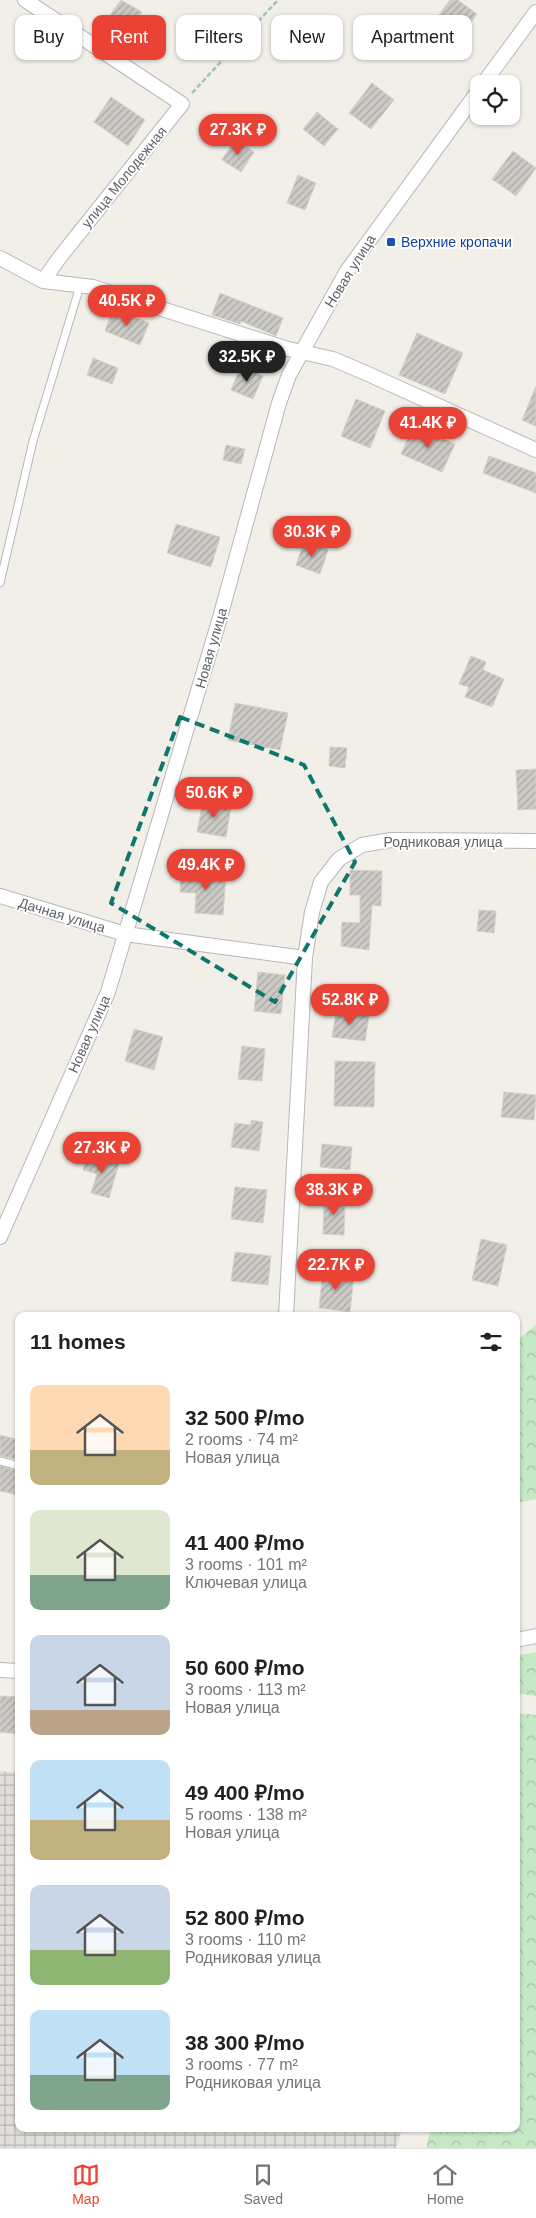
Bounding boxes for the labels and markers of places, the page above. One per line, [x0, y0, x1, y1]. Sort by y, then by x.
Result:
pin: 27.3K ₽ [192, 114, 284, 156]
place label: Верхние кропачи [401, 234, 512, 250]
marker: Верхние кропачи [385, 236, 397, 248]
pin: 40.5K ₽ [81, 284, 173, 327]
pin: 32.5K ₽ [201, 340, 293, 383]
pin: 41.4K ₽ [382, 406, 474, 449]
pin: 30.3K ₽ [266, 516, 358, 558]
pin: 50.6K ₽ [168, 776, 260, 819]
pin: 49.4K ₽ [160, 848, 252, 891]
pin: 52.8K ₽ [304, 984, 396, 1026]
pin: 27.3K ₽ [56, 1132, 148, 1174]
pin: 38.3K ₽ [288, 1174, 380, 1216]
pin: 22.7K ₽ [290, 1248, 382, 1291]

